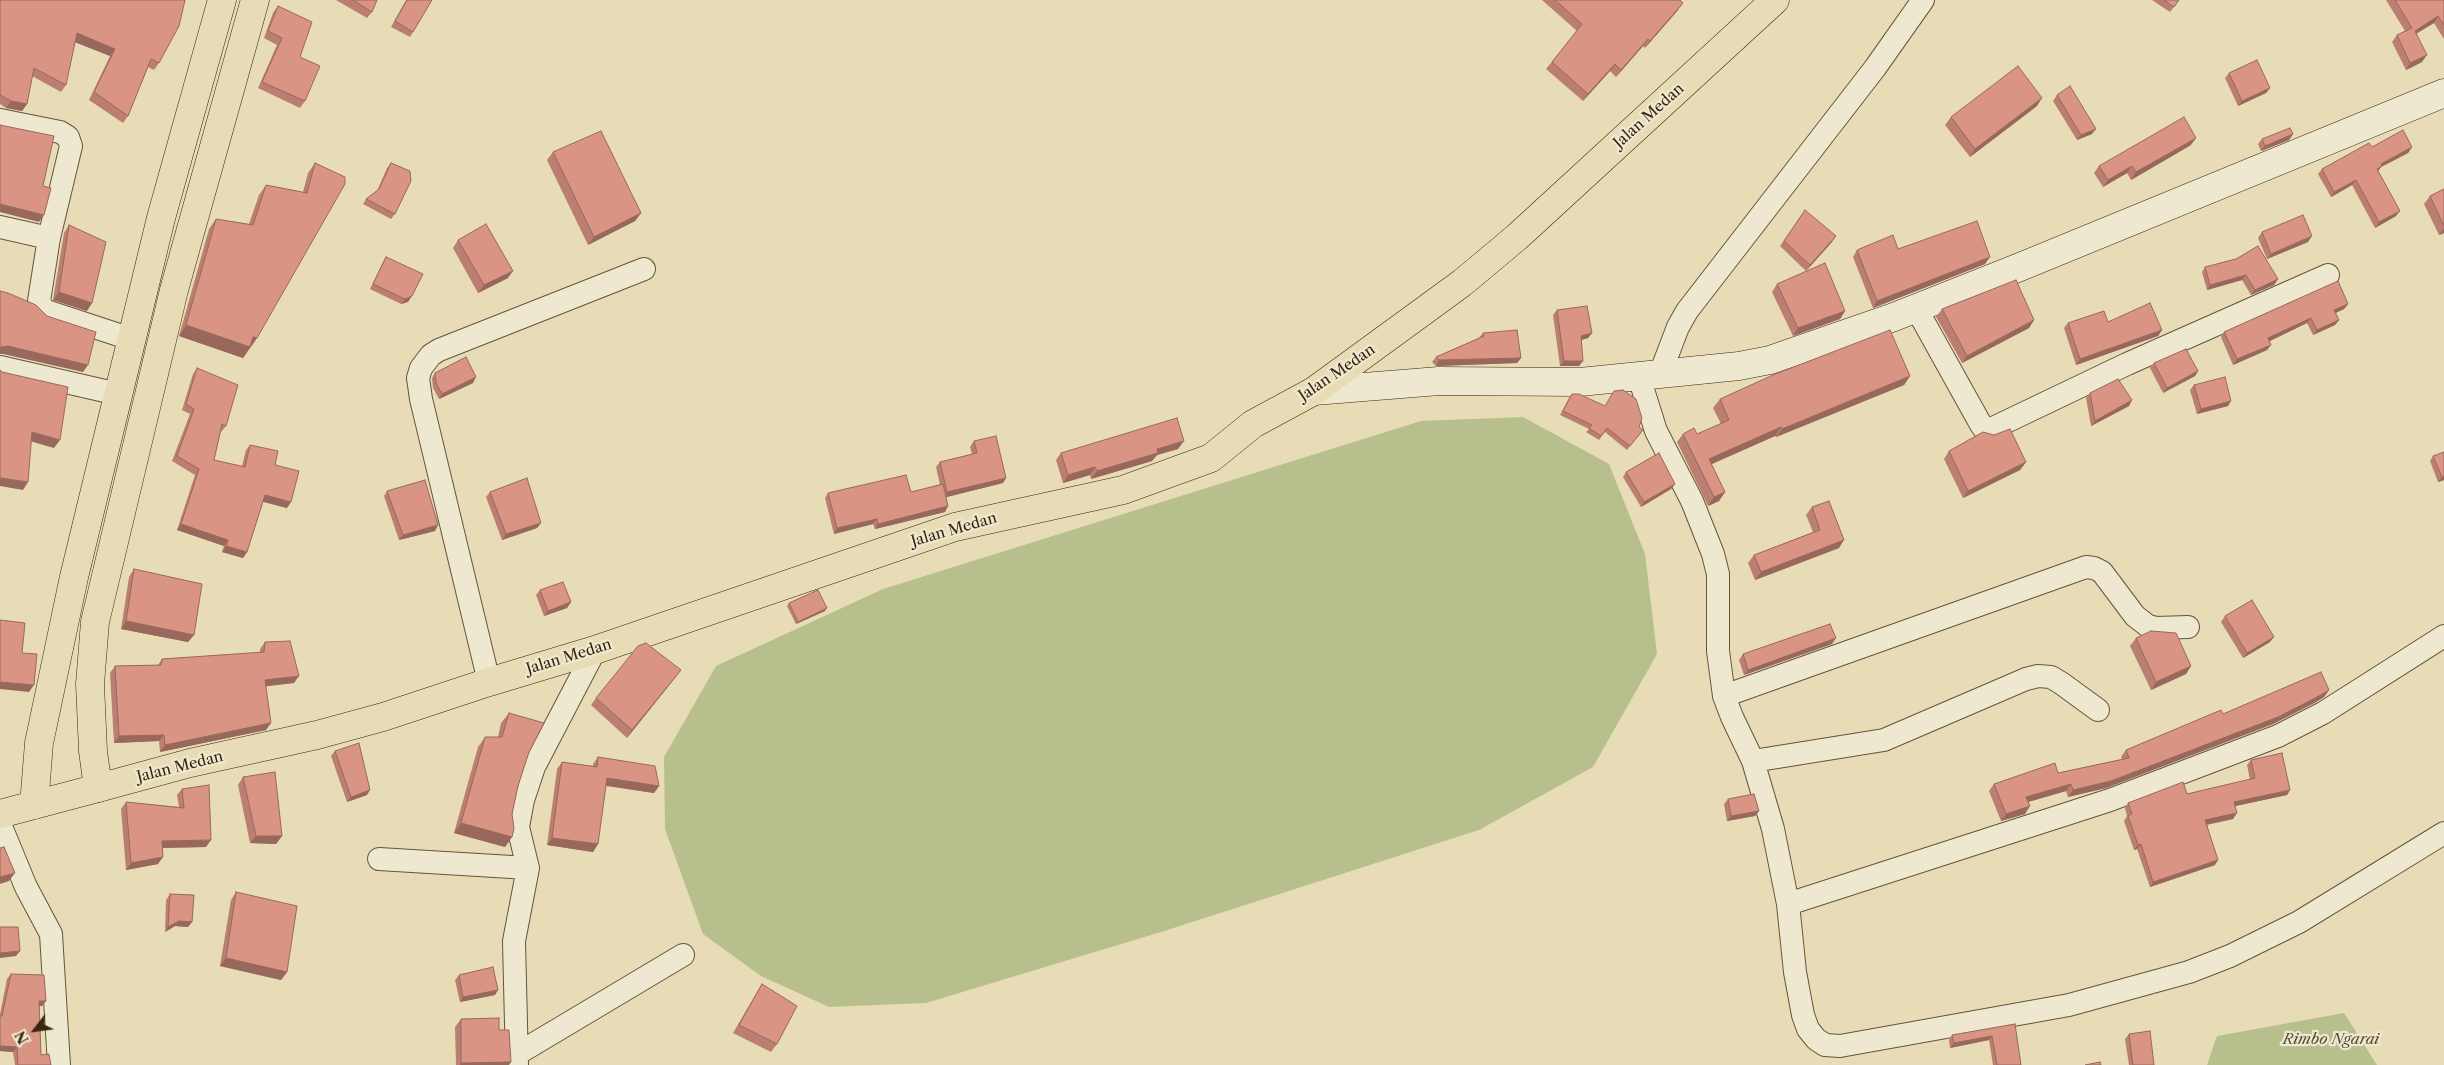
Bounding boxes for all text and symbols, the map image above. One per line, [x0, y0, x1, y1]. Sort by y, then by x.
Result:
street label: Jalan Medan [1610, 80, 1688, 152]
street label: Jalan Medan [1295, 341, 1379, 405]
street label: Jalan Medan [909, 509, 999, 551]
street label: Jalan Medan [524, 635, 614, 679]
street label: Jalan Medan [135, 748, 225, 786]
north arrow [10, 1005, 60, 1055]
text: N [11, 1028, 33, 1047]
park label: Rimbo Ngarai [2283, 1031, 2379, 1049]

